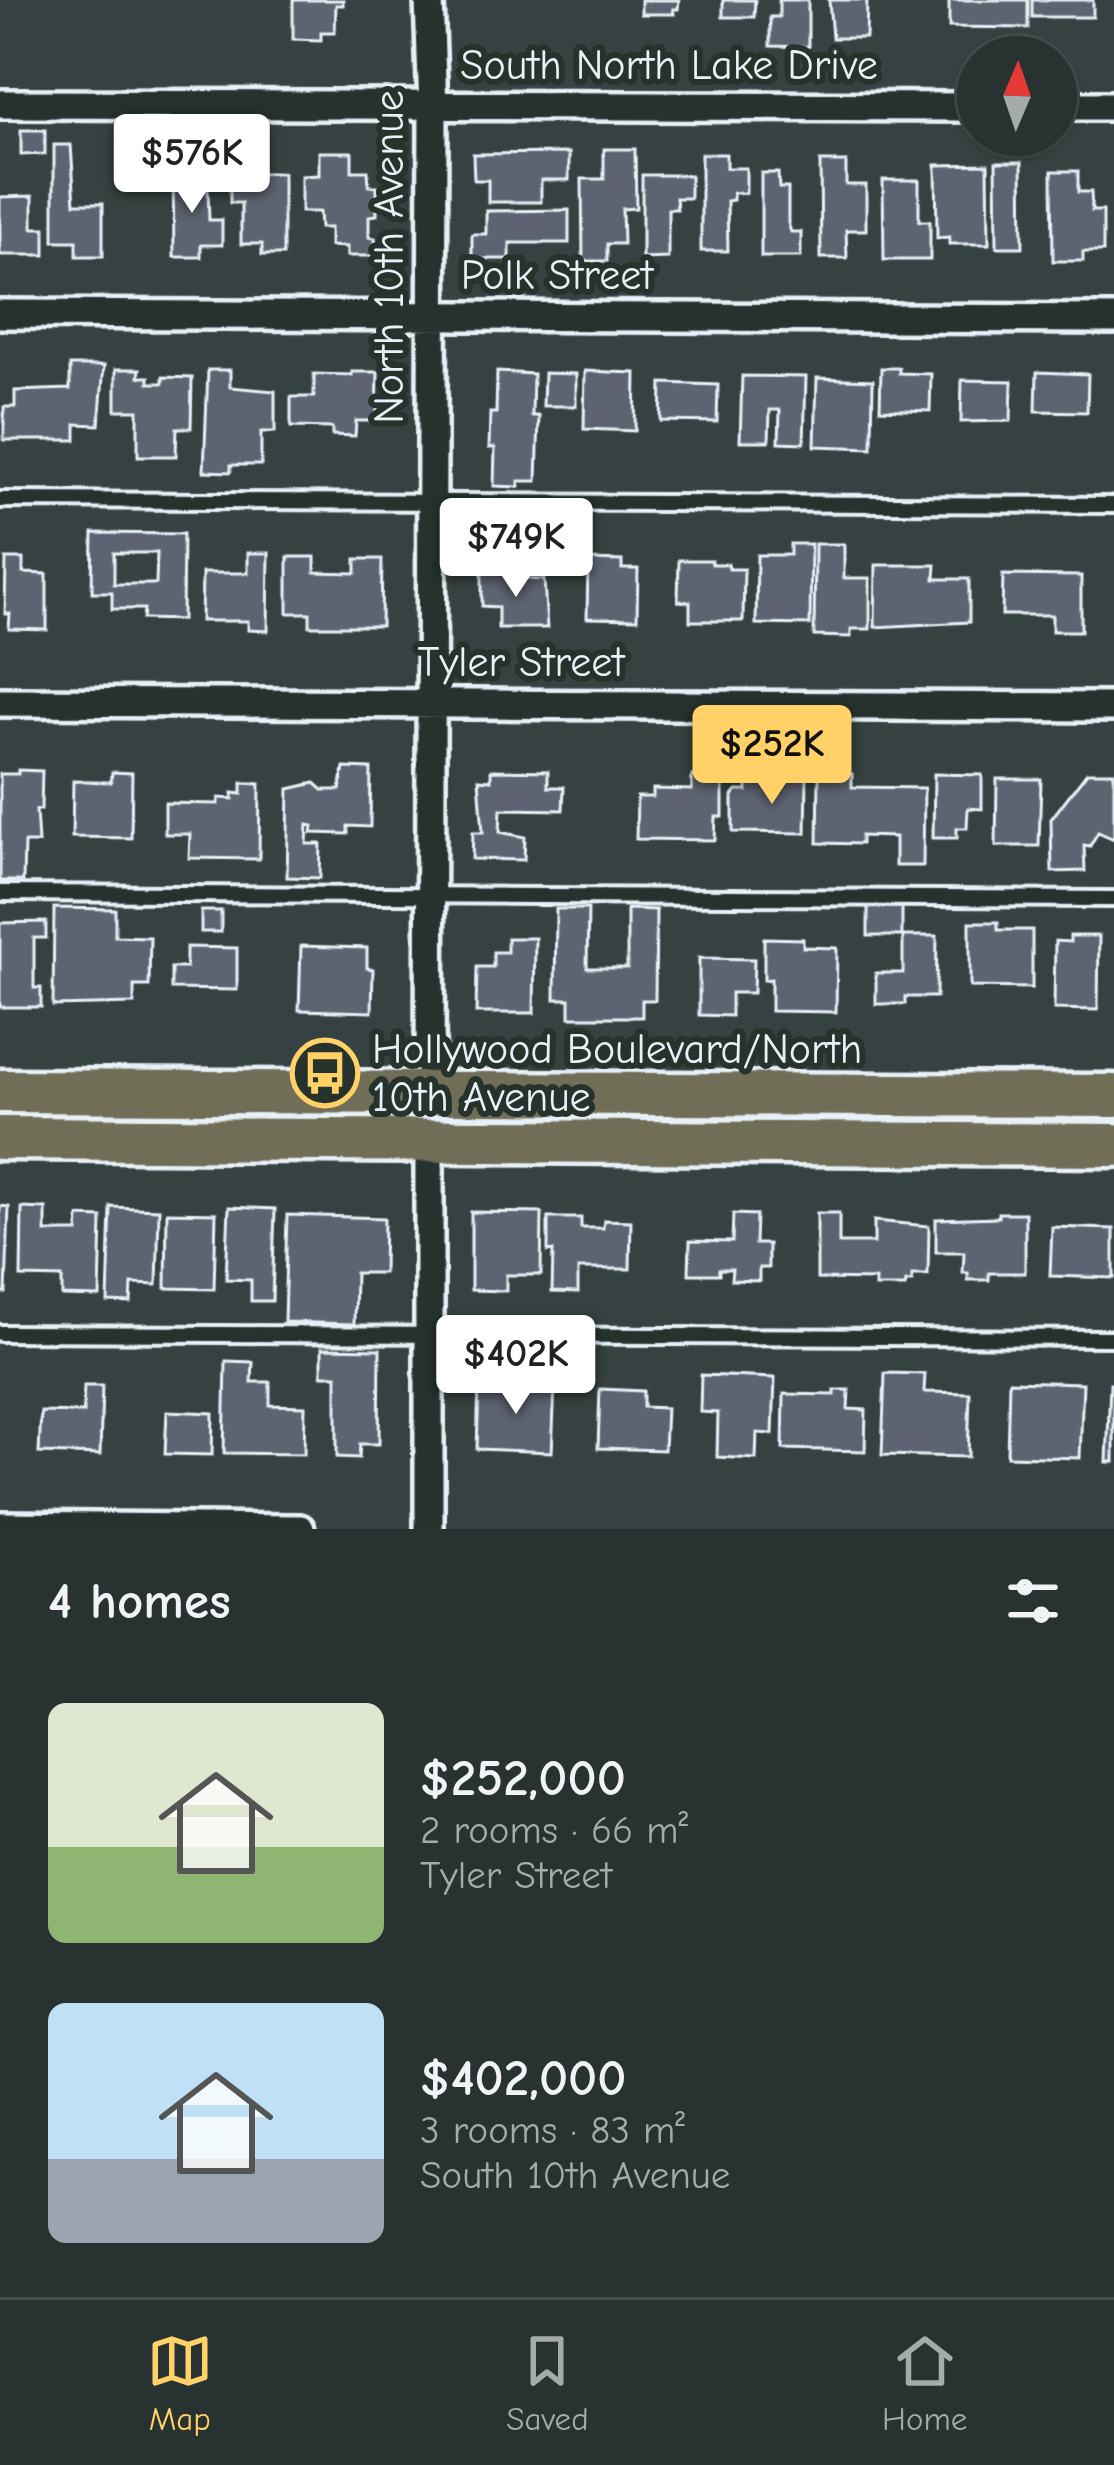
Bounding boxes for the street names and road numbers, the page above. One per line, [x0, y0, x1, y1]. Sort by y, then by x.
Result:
street label: South North Lake Drive [460, 41, 878, 90]
street label: North 10th Avenue [365, 90, 414, 424]
street label: Polk Street [461, 251, 655, 300]
street label: Tyler Street [418, 638, 626, 687]

